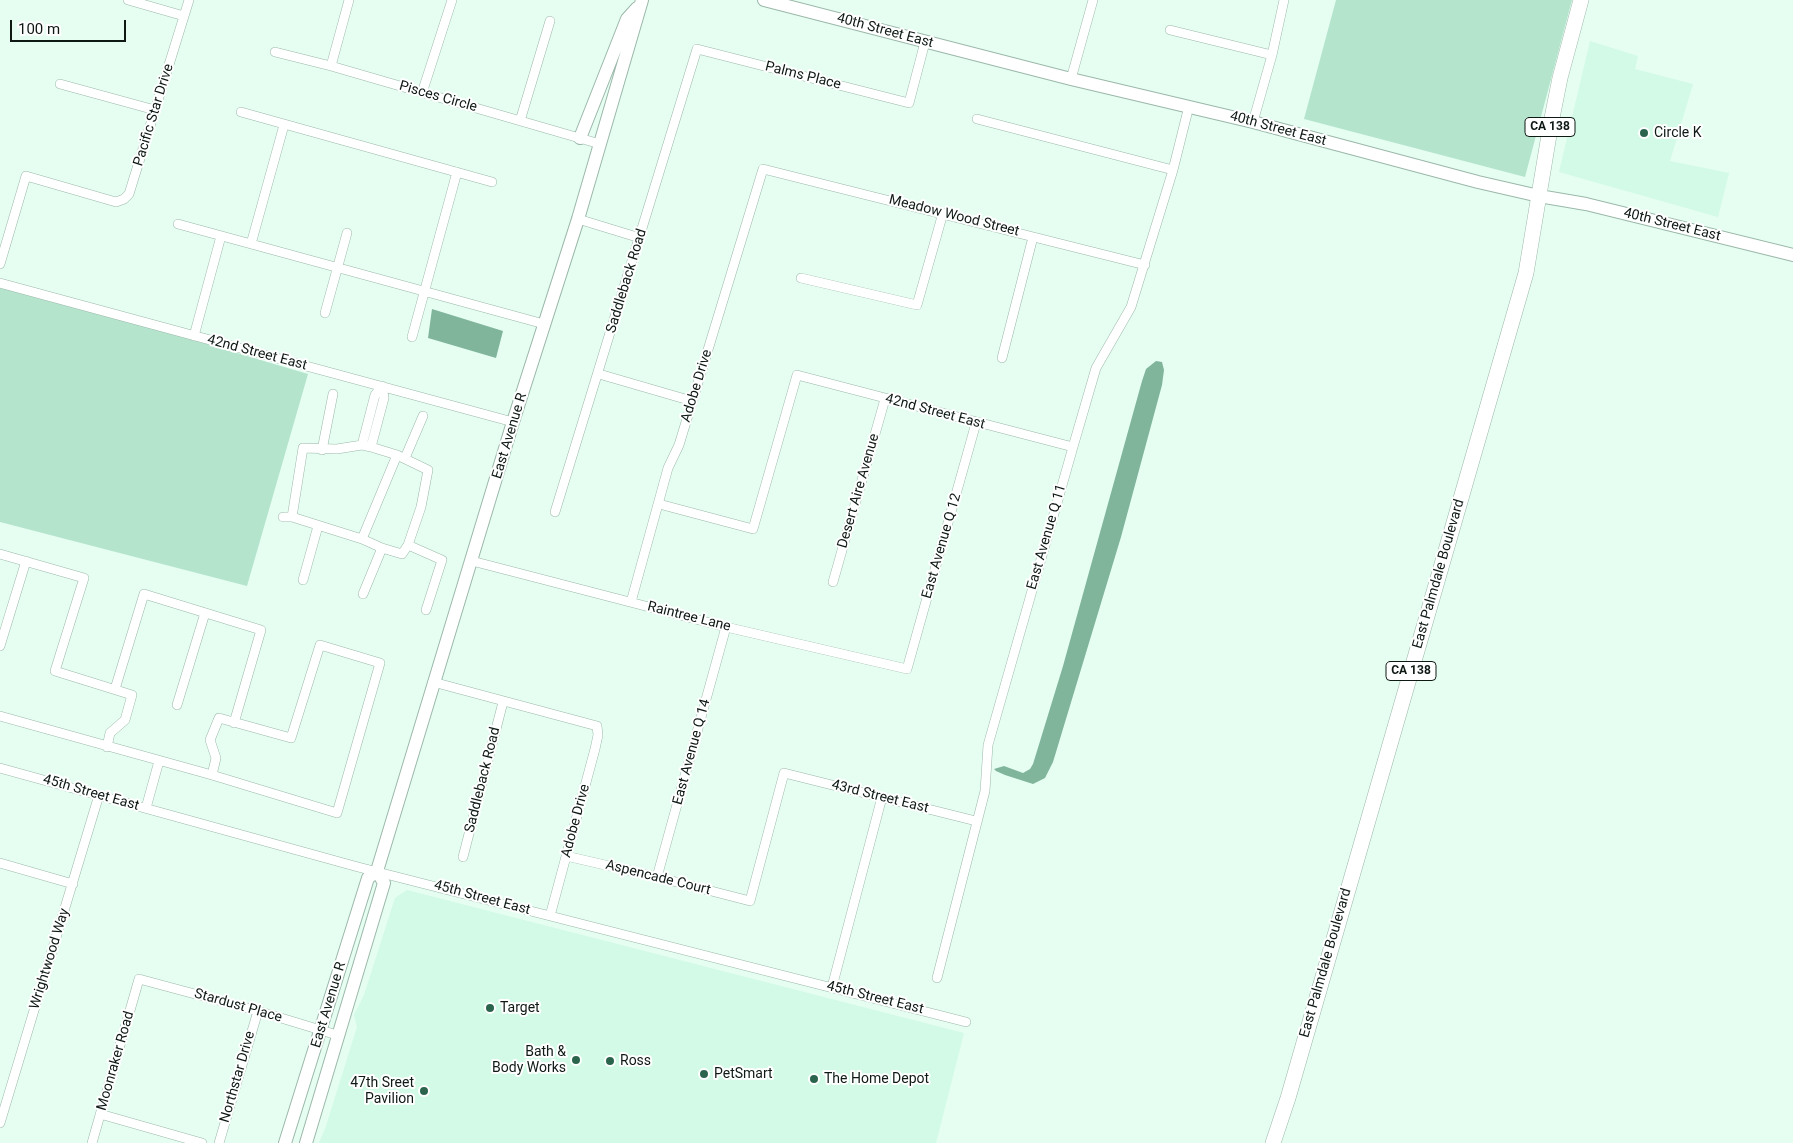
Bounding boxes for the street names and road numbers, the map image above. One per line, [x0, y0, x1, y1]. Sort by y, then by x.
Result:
street label: 40th Street East [835, 10, 935, 52]
street label: Palms Place [763, 58, 843, 94]
street label: Pacific Star Drive [130, 62, 178, 168]
street label: Pisces Circle [397, 78, 479, 116]
street label: 40th Street East [1228, 108, 1328, 150]
road number: CA 138 [1525, 118, 1575, 136]
street label: Meadow Wood Street [887, 192, 1021, 240]
street label: 40th Street East [1622, 205, 1722, 245]
street label: Saddleback Road [603, 227, 651, 335]
street label: 42nd Street East [205, 332, 309, 374]
street label: Adobe Drive [678, 348, 716, 424]
street label: East Avenue R [489, 391, 531, 481]
street label: 42nd Street East [883, 391, 987, 433]
street label: Desert Aire Avenue [835, 432, 883, 550]
street label: East Avenue Q 11 [1024, 482, 1070, 592]
street label: East Avenue Q 12 [919, 491, 965, 601]
street label: East Palmdale Boulevard [1410, 497, 1468, 651]
street label: Raintree Lane [646, 599, 732, 635]
road number: CA 138 [1386, 661, 1436, 680]
street label: East Avenue Q 14 [670, 697, 714, 807]
street label: Saddleback Road [462, 726, 504, 834]
street label: 45th Street East [41, 771, 141, 815]
street label: 43rd Street East [830, 777, 930, 817]
street label: Adobe Drive [558, 782, 594, 860]
street label: Aspencade Court [604, 857, 712, 899]
street label: 45th Street East [432, 877, 532, 919]
street label: East Palmdale Boulevard [1297, 886, 1355, 1040]
street label: Wrightwood Way [27, 906, 73, 1012]
street label: East Avenue R [308, 960, 350, 1050]
street label: 45th Street East [825, 978, 925, 1018]
street label: Stardust Place [192, 985, 284, 1027]
street label: Moonraker Road [94, 1009, 138, 1113]
street label: Northstar Drive [217, 1029, 259, 1125]

